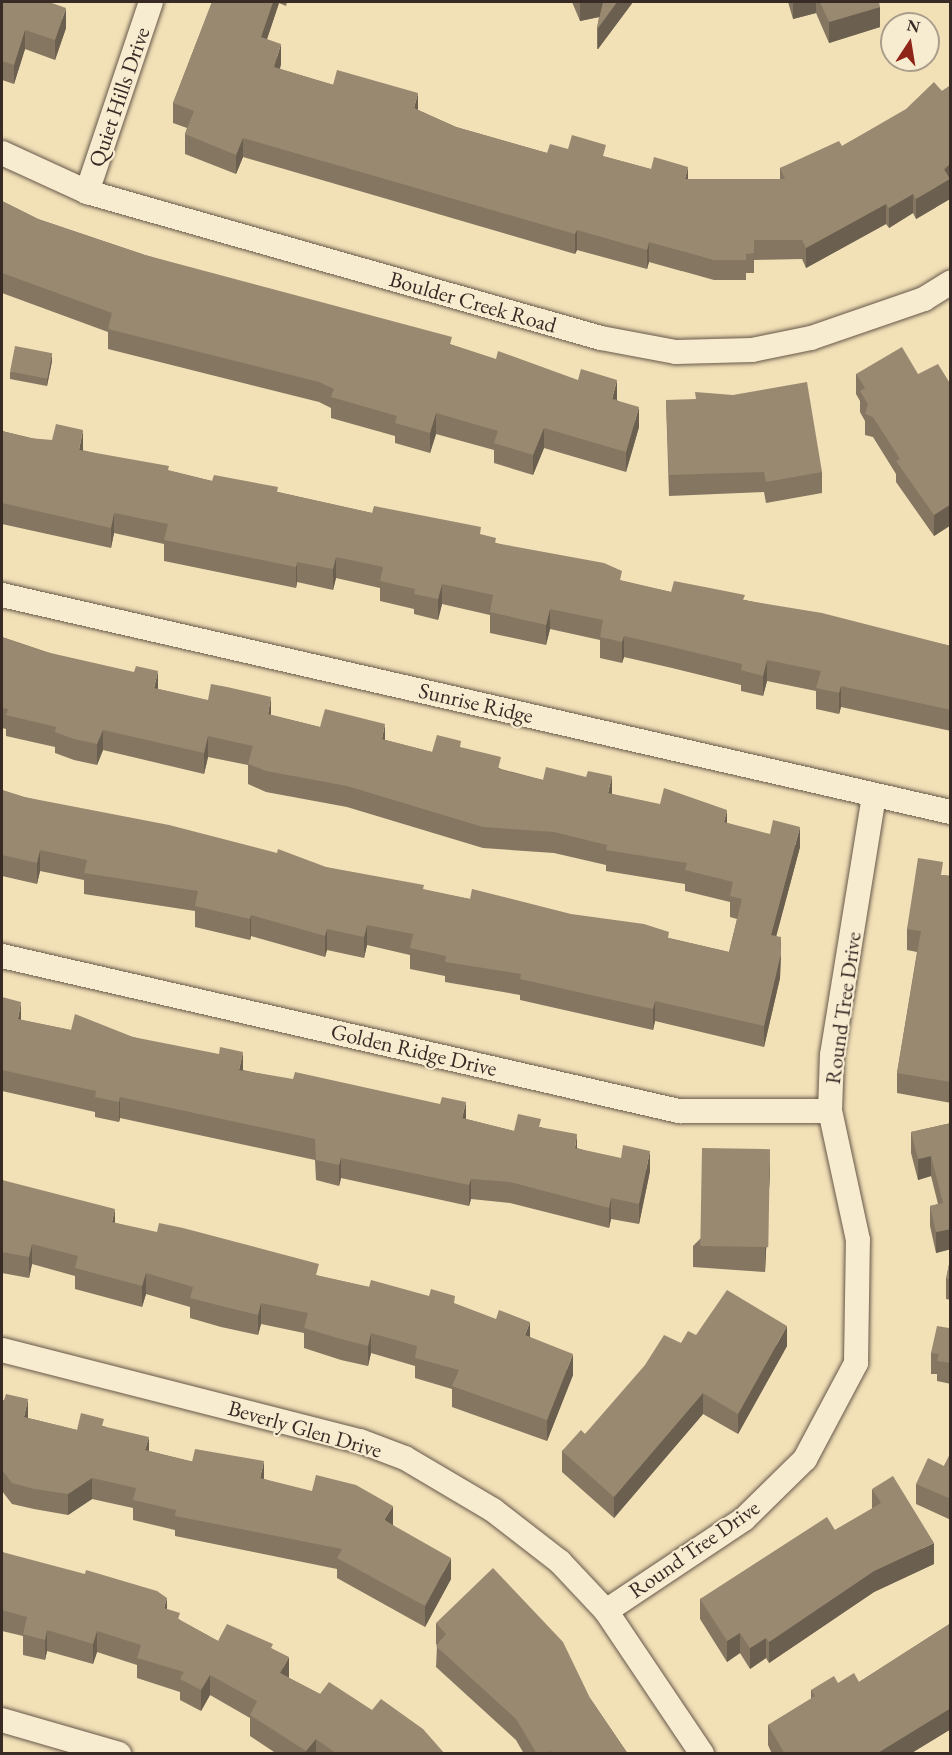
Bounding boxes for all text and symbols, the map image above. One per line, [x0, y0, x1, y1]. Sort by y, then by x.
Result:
north arrow [880, 12, 940, 72]
text: N [905, 14, 922, 37]
street label: Quiet Hills Drive [83, 24, 155, 170]
street label: Boulder Creek Road [386, 265, 560, 339]
street label: Sunrise Ridge [416, 677, 536, 729]
street label: Round Tree Drive [819, 930, 867, 1086]
street label: Golden Ridge Drive [329, 1018, 499, 1082]
street label: Beverly Glen Drive [225, 1394, 385, 1464]
street label: Round Tree Drive [624, 1494, 764, 1604]

